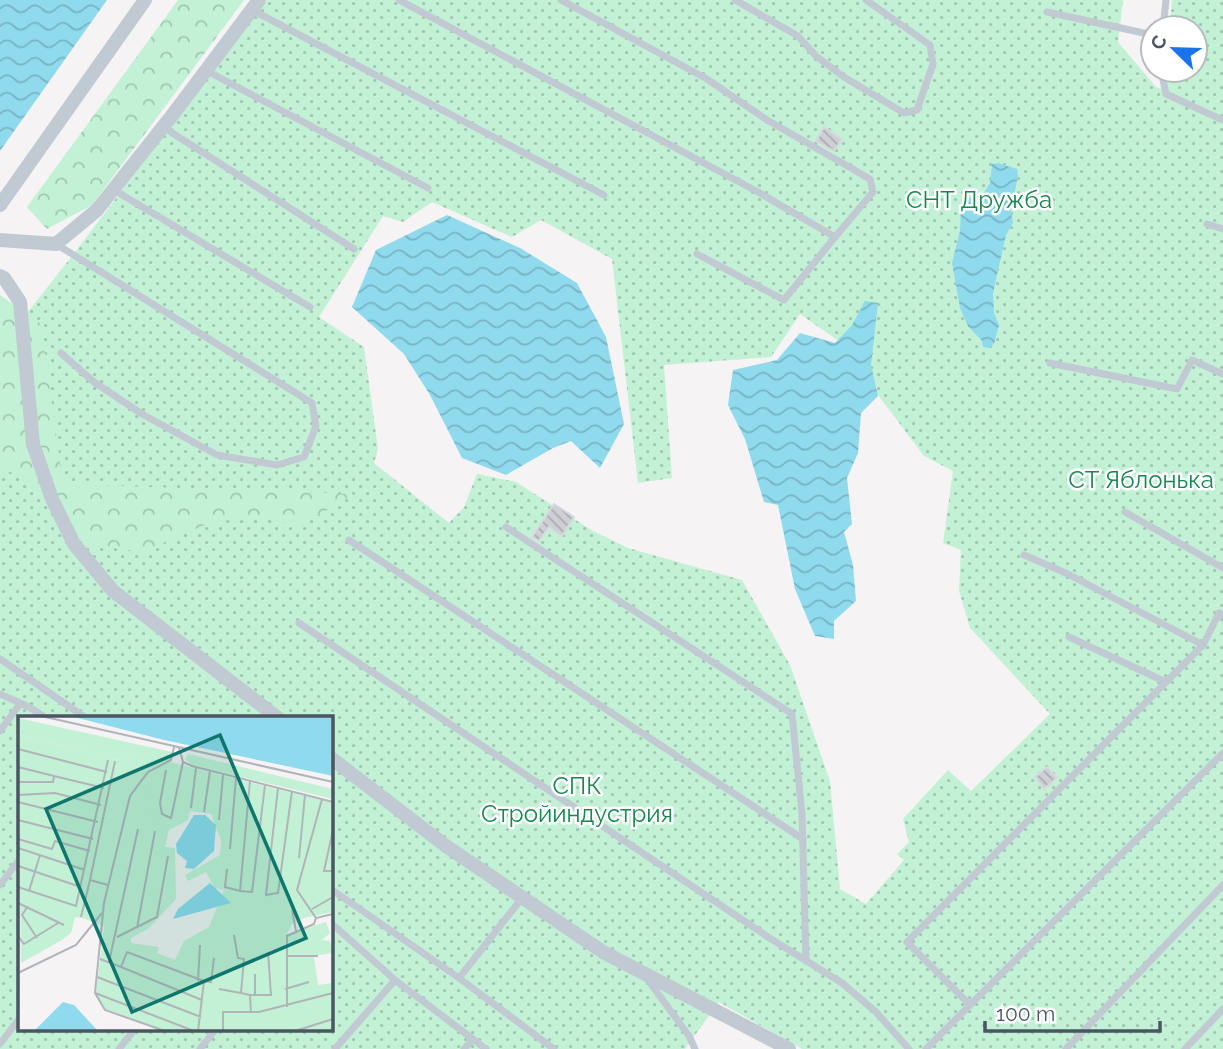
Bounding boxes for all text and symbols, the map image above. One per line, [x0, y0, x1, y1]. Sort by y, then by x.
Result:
north arrow [1139, 14, 1209, 84]
text: С [1146, 32, 1171, 53]
park label: СНТ Дружба [906, 185, 1052, 214]
park label: СТ Яблонька [1068, 465, 1214, 494]
inset map [18, 716, 332, 1032]
park label: СПК Стройиндустрия [481, 771, 673, 828]
scale bar [985, 990, 1160, 1034]
text: 100 m [996, 1001, 1055, 1026]

